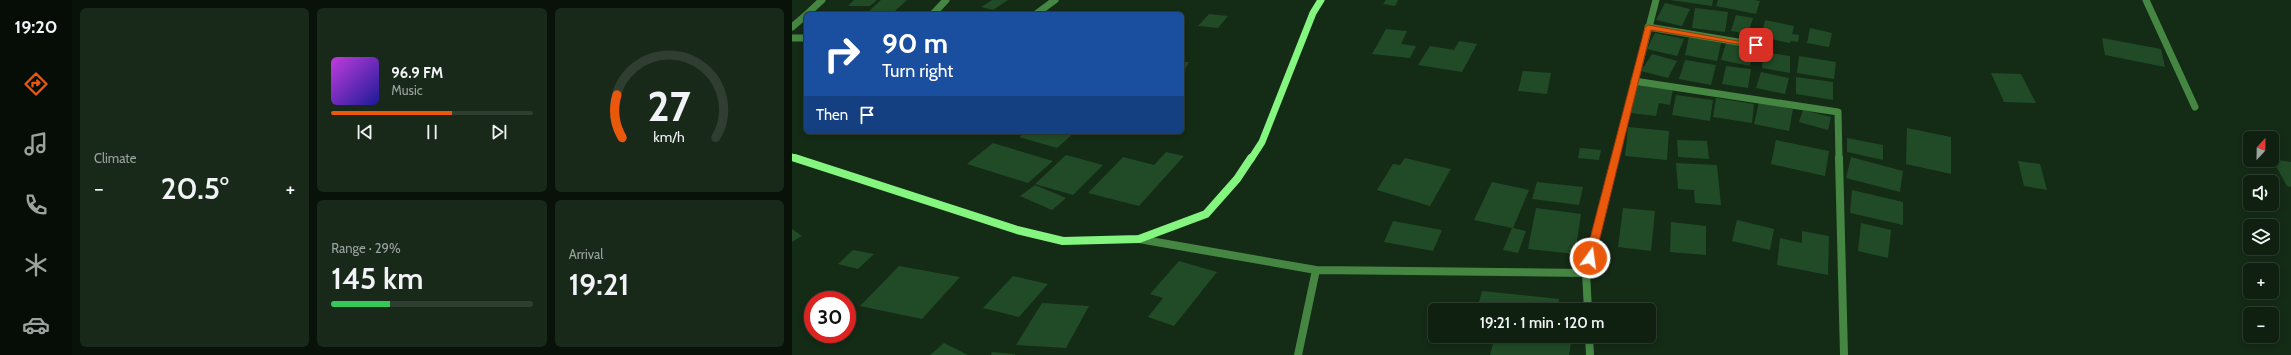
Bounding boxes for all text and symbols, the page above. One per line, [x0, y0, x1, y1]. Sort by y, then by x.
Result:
text: 19:20 [15, 16, 57, 38]
text: 90 m [882, 26, 948, 60]
icon: right [816, 28, 868, 80]
pin [1739, 28, 1773, 62]
icon: arrive [1745, 34, 1767, 56]
text: Turn right [882, 60, 953, 82]
text: 96.9 FM [391, 64, 443, 82]
icon: directions [22, 70, 50, 98]
text: 27 [648, 81, 691, 131]
text: Music [391, 82, 423, 98]
icon: arrive [856, 104, 878, 126]
text: Then [816, 106, 848, 124]
icon: previous [354, 121, 376, 143]
icon: pause [421, 121, 443, 143]
icon: next [488, 121, 510, 143]
text: km/h [654, 128, 685, 146]
icon: music [22, 130, 50, 158]
north arrow [2243, 131, 2279, 167]
map controls [2243, 131, 2279, 343]
text: Climate [94, 150, 136, 166]
text: 20.5° [161, 170, 229, 207]
text: − [94, 175, 104, 202]
text: + [286, 175, 295, 202]
button: sound [2243, 175, 2279, 211]
icon: phone [22, 191, 50, 219]
button: layers [2243, 219, 2279, 255]
position arrow [1569, 237, 1611, 279]
text: Range · 29% [331, 240, 401, 256]
text: Arrival [569, 246, 603, 262]
icon: climate [22, 251, 50, 279]
text: 145 km [331, 260, 423, 297]
button: + [2243, 263, 2279, 299]
text: 19:21 [569, 266, 629, 303]
speed limit sign: 30 [804, 291, 856, 343]
button: − [2243, 307, 2279, 343]
icon: car [22, 311, 50, 339]
text: 19:21 · 1 min · 120 m [1480, 314, 1604, 332]

